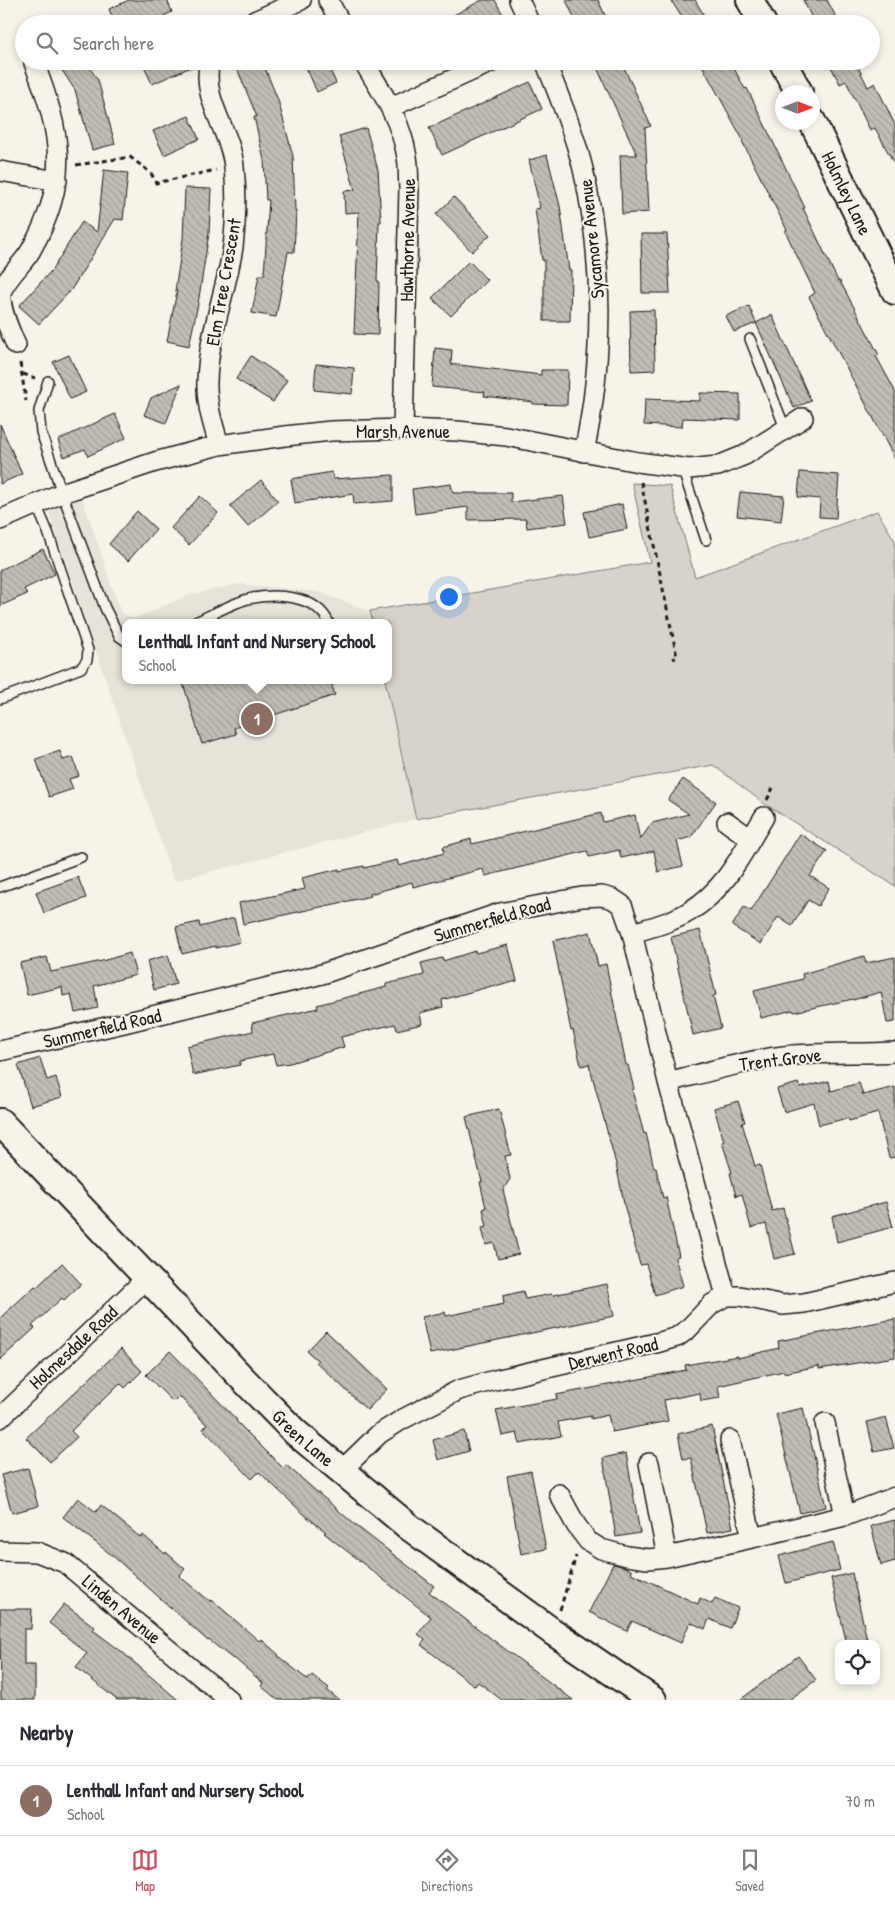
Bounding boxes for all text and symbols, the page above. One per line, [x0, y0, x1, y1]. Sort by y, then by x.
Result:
search box [15, 15, 880, 70]
icon: search [33, 29, 61, 57]
text: Search here [73, 30, 154, 56]
north arrow [775, 85, 820, 130]
street label: Holmley Lane [816, 147, 879, 240]
street label: Hawthorne Avenue [393, 178, 421, 302]
street label: Sycamore Avenue [572, 178, 610, 300]
street label: Elm Tree Crescent [199, 216, 247, 348]
street label: Marsh Avenue [356, 418, 450, 444]
your location [436, 584, 462, 610]
popup [122, 619, 392, 684]
text: Lenthall Infant and Nursery School [139, 628, 375, 654]
text: School [139, 654, 176, 676]
pin: 1 [241, 700, 273, 738]
street label: Summerfield Road [431, 890, 554, 948]
street label: Summerfield Road [41, 1002, 164, 1054]
street label: Trent Grove [737, 1041, 823, 1077]
street label: Holmesdale Road [23, 1299, 123, 1395]
street label: Derwent Road [566, 1330, 661, 1376]
street label: Green Lane [266, 1403, 340, 1473]
street label: Linden Avenue [77, 1568, 167, 1650]
map controls [835, 1640, 880, 1685]
button: locate [835, 1640, 880, 1685]
text: Nearby [20, 1718, 73, 1747]
text: Lenthall Infant and Nursery School [67, 1777, 303, 1803]
text: 1 [33, 1790, 39, 1812]
text: 70 m [845, 1790, 875, 1812]
text: School [67, 1803, 104, 1825]
tab: Map [131, 1846, 159, 1895]
tab: Directions [421, 1846, 473, 1895]
tab: Saved [735, 1846, 764, 1895]

